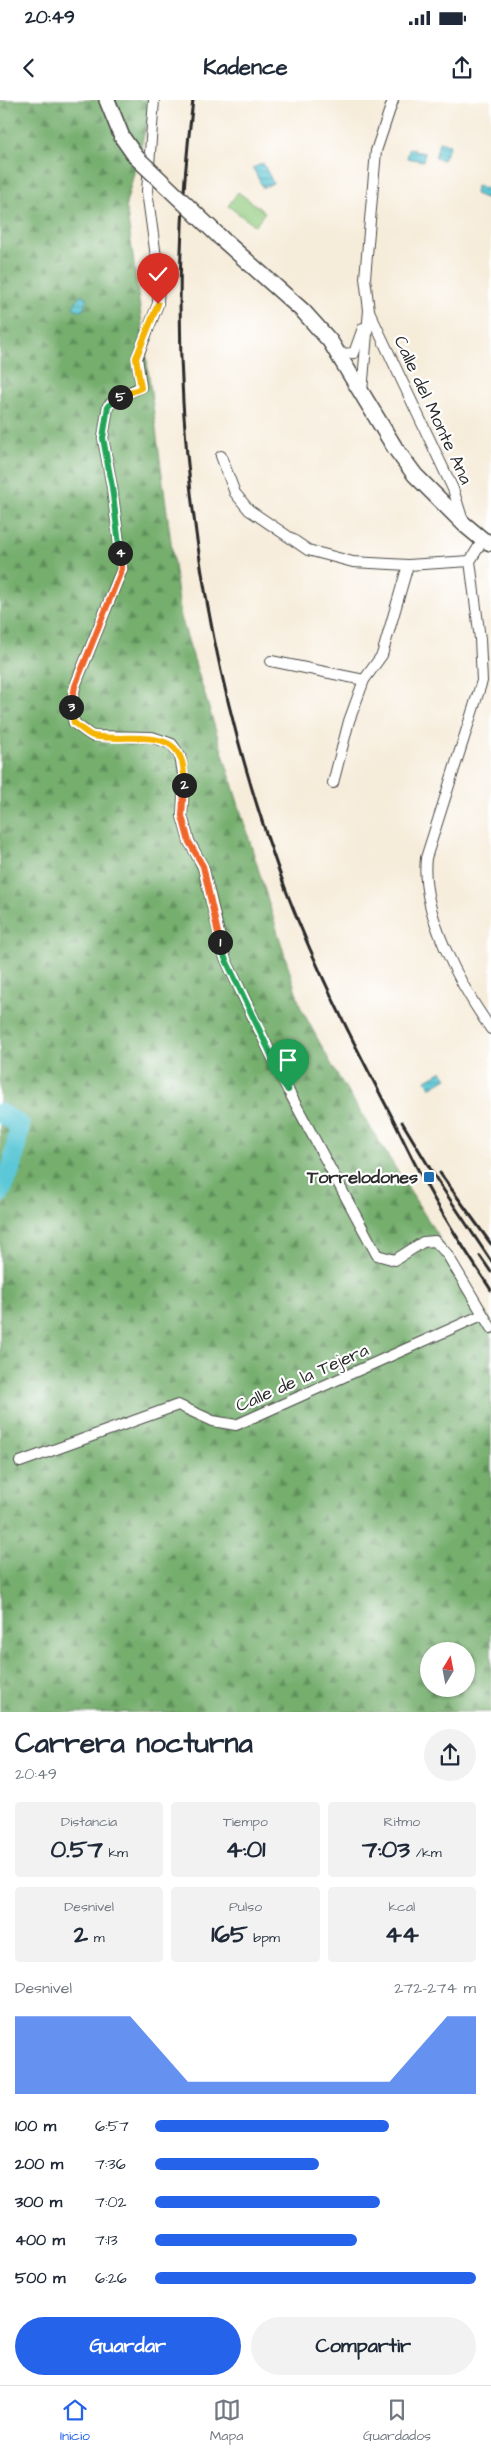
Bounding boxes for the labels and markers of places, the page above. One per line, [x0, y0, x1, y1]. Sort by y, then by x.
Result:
pin [137, 253, 179, 304]
pin: 5 [108, 384, 132, 410]
pin: 4 [108, 540, 132, 566]
pin: 3 [58, 694, 84, 720]
pin: 2 [172, 772, 196, 798]
pin: 1 [208, 930, 232, 954]
pin [267, 1039, 309, 1090]
place label: Torrelodones [306, 1165, 418, 1190]
marker: Torrelodones [422, 1170, 436, 1184]

